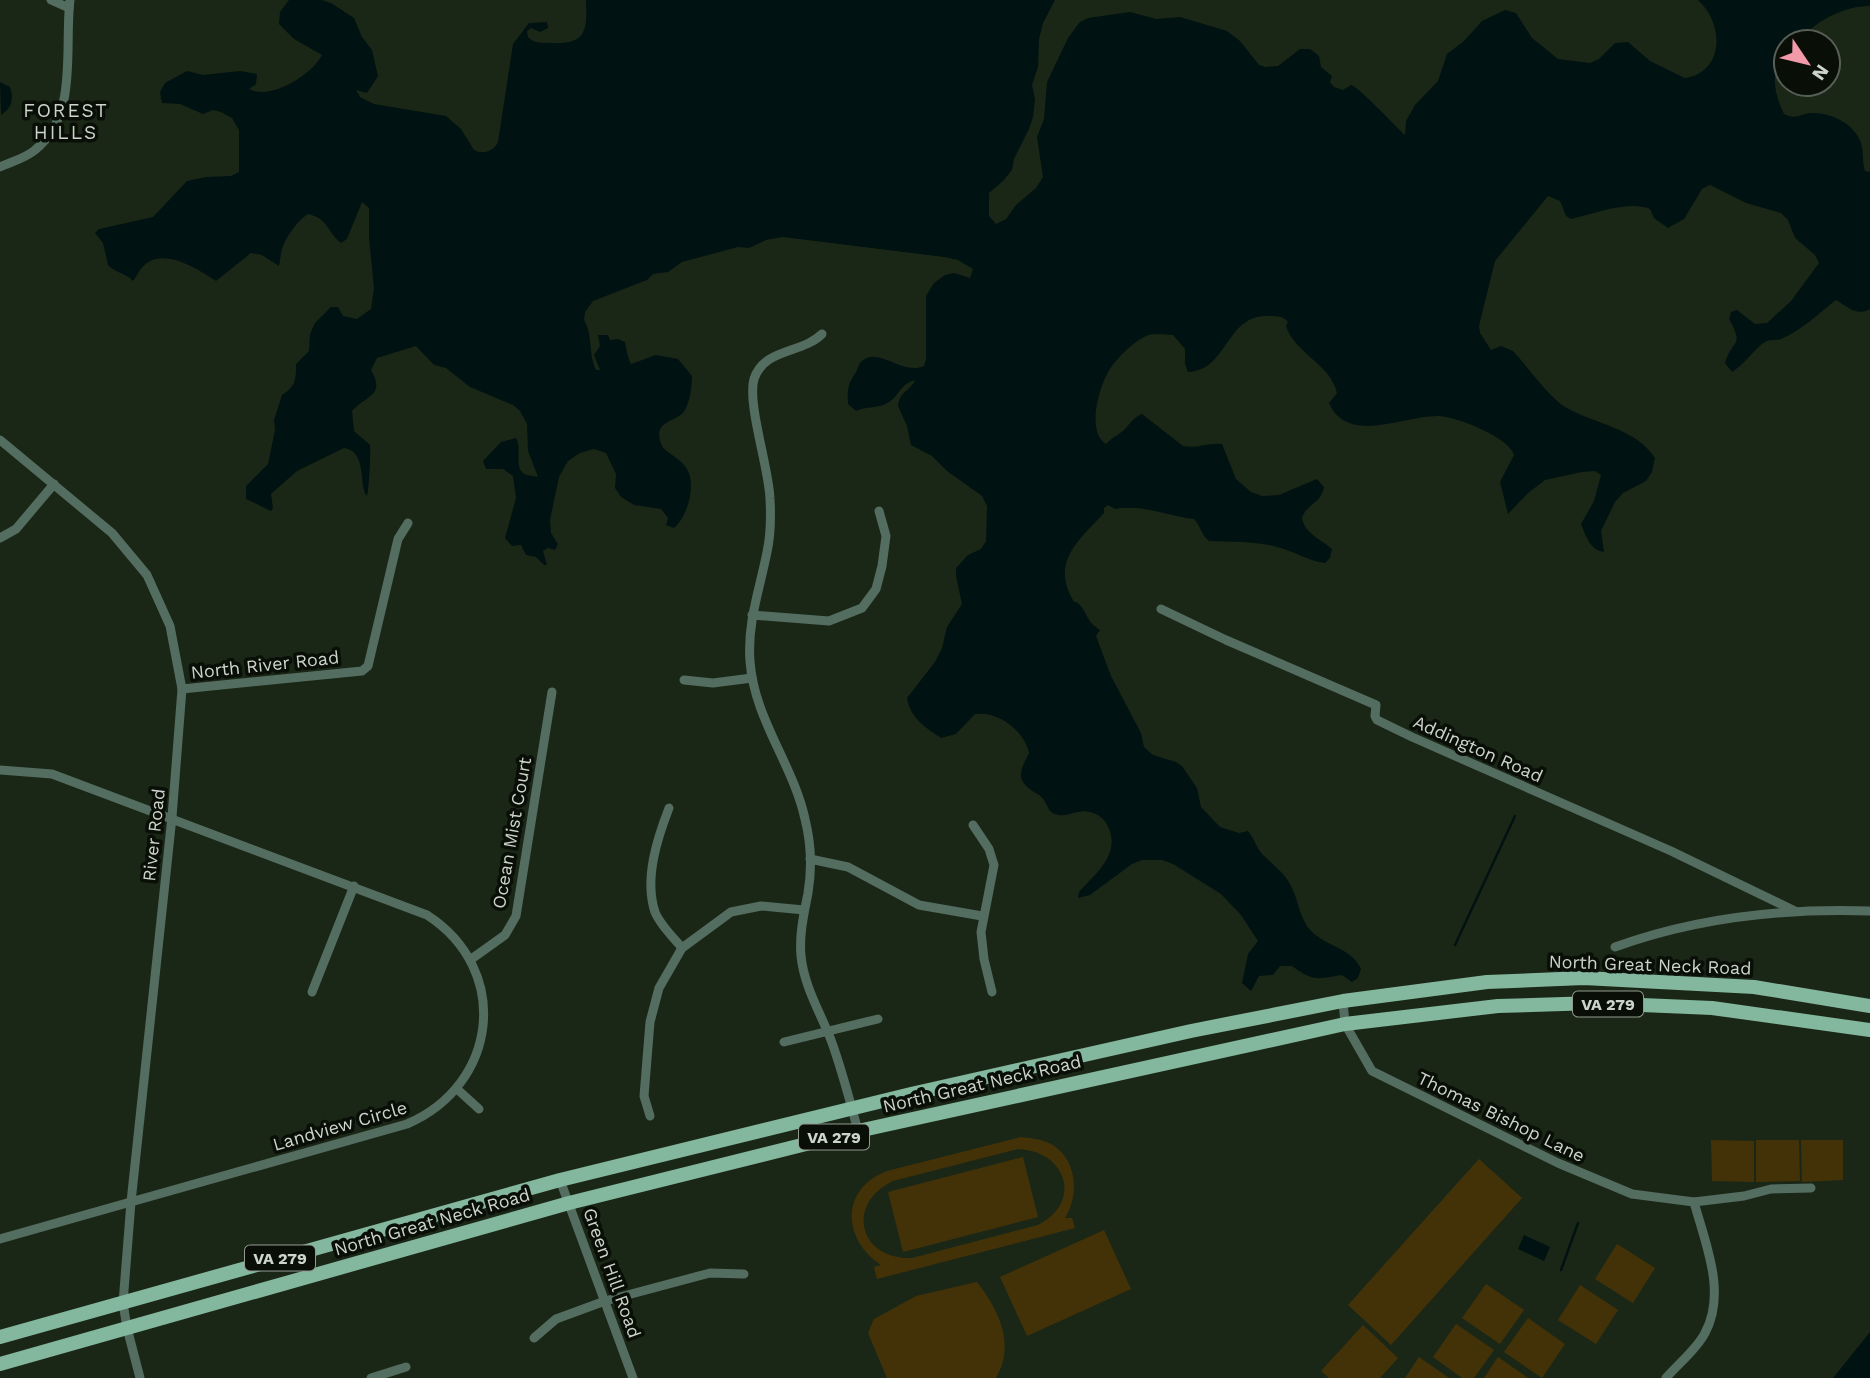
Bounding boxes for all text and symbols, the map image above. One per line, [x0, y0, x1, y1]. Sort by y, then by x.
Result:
north arrow [1772, 28, 1842, 98]
text: N [1807, 60, 1834, 85]
district label: FOREST HILLS [23, 99, 109, 144]
street label: North River Road [190, 646, 340, 683]
street label: Addington Road [1410, 711, 1546, 786]
street label: Ocean Mist Court [488, 755, 535, 910]
street label: River Road [138, 787, 169, 883]
street label: North Great Neck Road [1548, 950, 1752, 979]
road number: VA 279 [1573, 992, 1643, 1016]
street label: North Great Neck Road [881, 1050, 1083, 1117]
street label: Thomas Bishop Lane [1414, 1067, 1588, 1166]
street label: Landview Circle [270, 1096, 409, 1155]
road number: VA 279 [799, 1124, 869, 1149]
street label: North Great Neck Road [331, 1183, 532, 1260]
street label: Green Hill Road [579, 1205, 646, 1341]
road number: VA 279 [245, 1246, 315, 1270]

